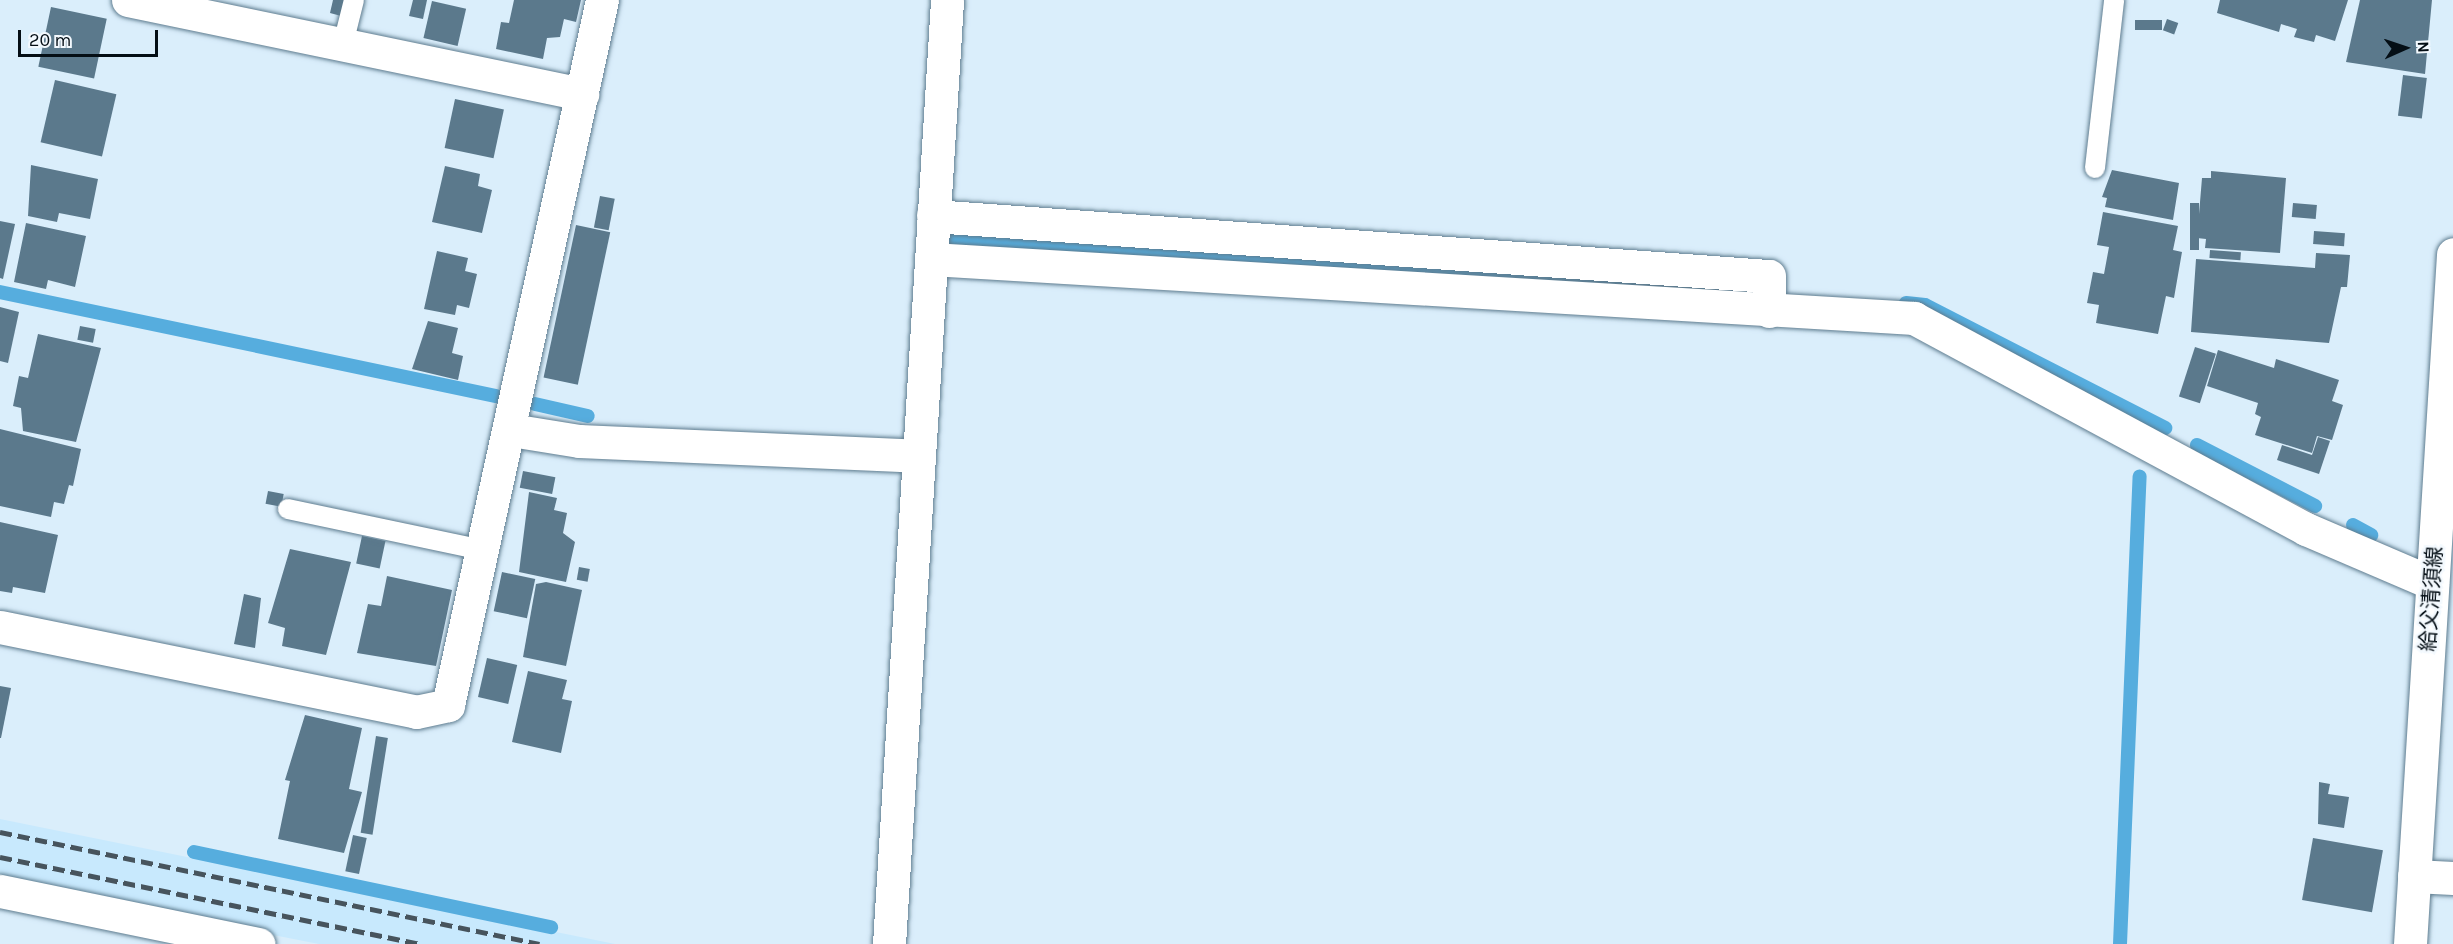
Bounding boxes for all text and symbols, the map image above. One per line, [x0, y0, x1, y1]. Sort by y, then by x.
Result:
scale bar [21, 18, 160, 56]
north arrow [2375, 18, 2435, 78]
text: 20 m [29, 29, 71, 51]
text: N [2414, 41, 2433, 53]
street label: 給父清須線 [2415, 546, 2447, 652]

